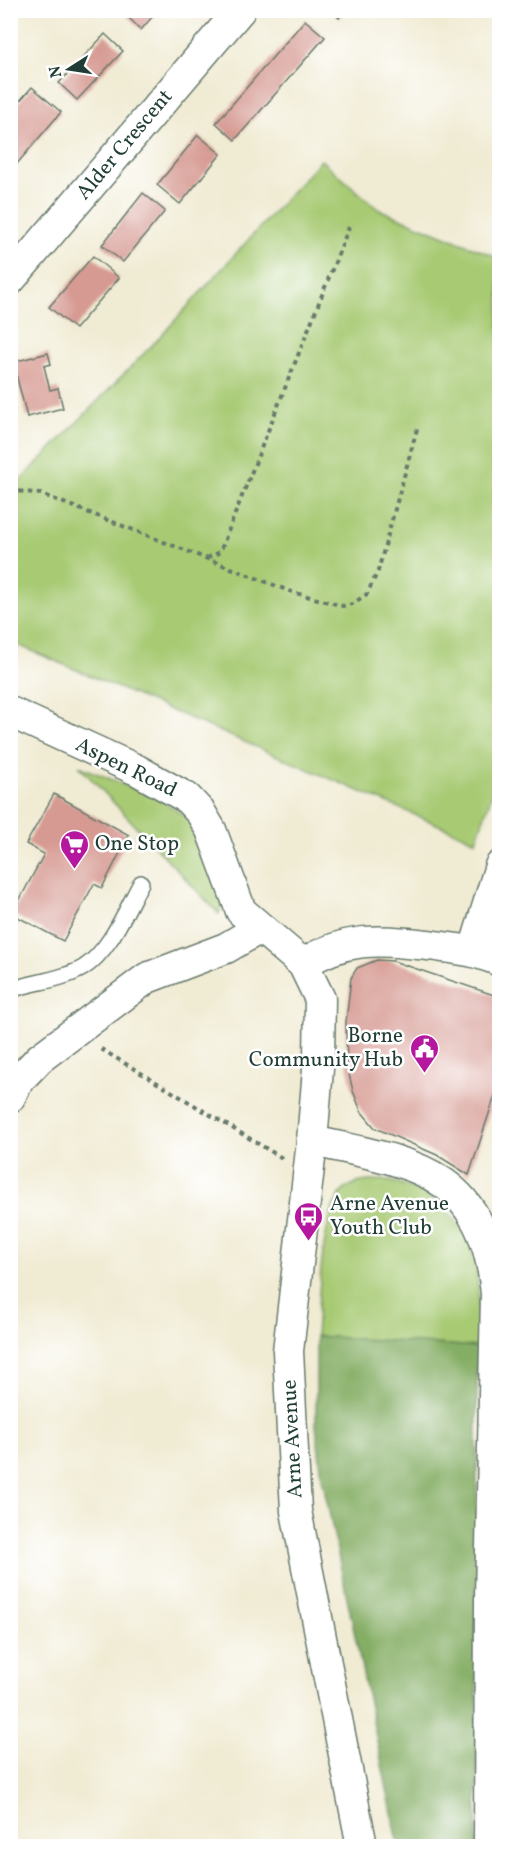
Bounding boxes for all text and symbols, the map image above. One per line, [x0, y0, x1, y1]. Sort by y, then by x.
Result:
north arrow [39, 39, 99, 99]
text: N [44, 63, 68, 80]
street label: Alder Crescent [70, 83, 180, 207]
street label: Aspen Road [70, 731, 182, 805]
supermarket icon: One Stop [58, 828, 90, 870]
place label: One Stop [95, 830, 179, 859]
place label: Borne Community Hub [249, 1022, 403, 1075]
public building icon: Borne Community Hub [408, 1032, 440, 1074]
place label: Arne Avenue Youth Club [330, 1190, 449, 1243]
bus stop icon: Arne Avenue Youth Club [293, 1200, 325, 1242]
street label: Arne Avenue [275, 1379, 311, 1499]

